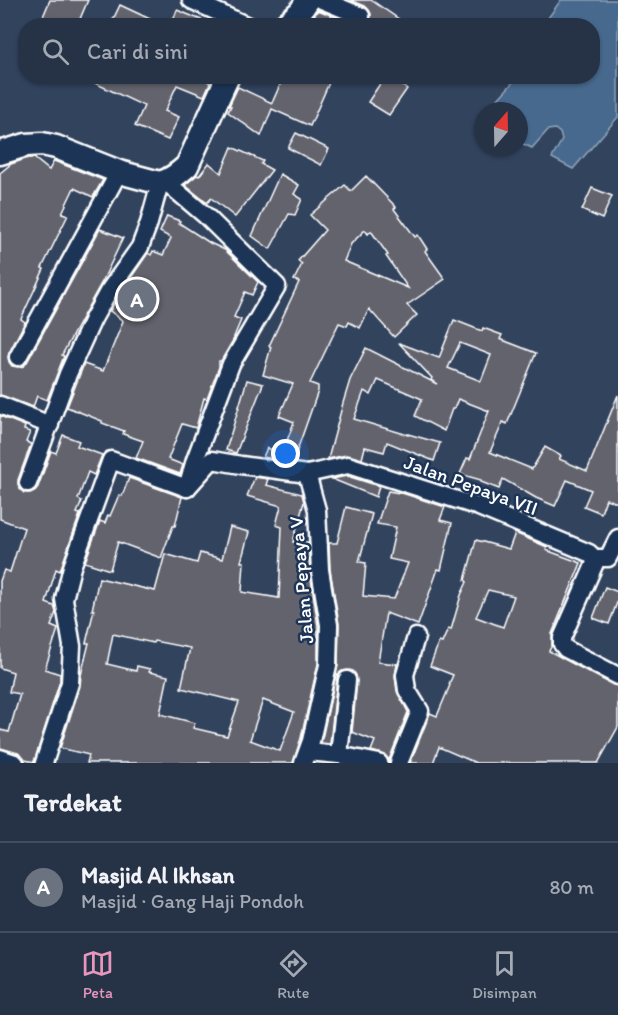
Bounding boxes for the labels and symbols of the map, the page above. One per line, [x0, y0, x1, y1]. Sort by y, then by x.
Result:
north arrow [474, 102, 528, 156]
pin: A [118, 276, 156, 322]
your location [271, 439, 300, 468]
street label: Jalan Pepaya VII [401, 450, 541, 520]
street label: Jalan Pepaya V [283, 515, 319, 645]

